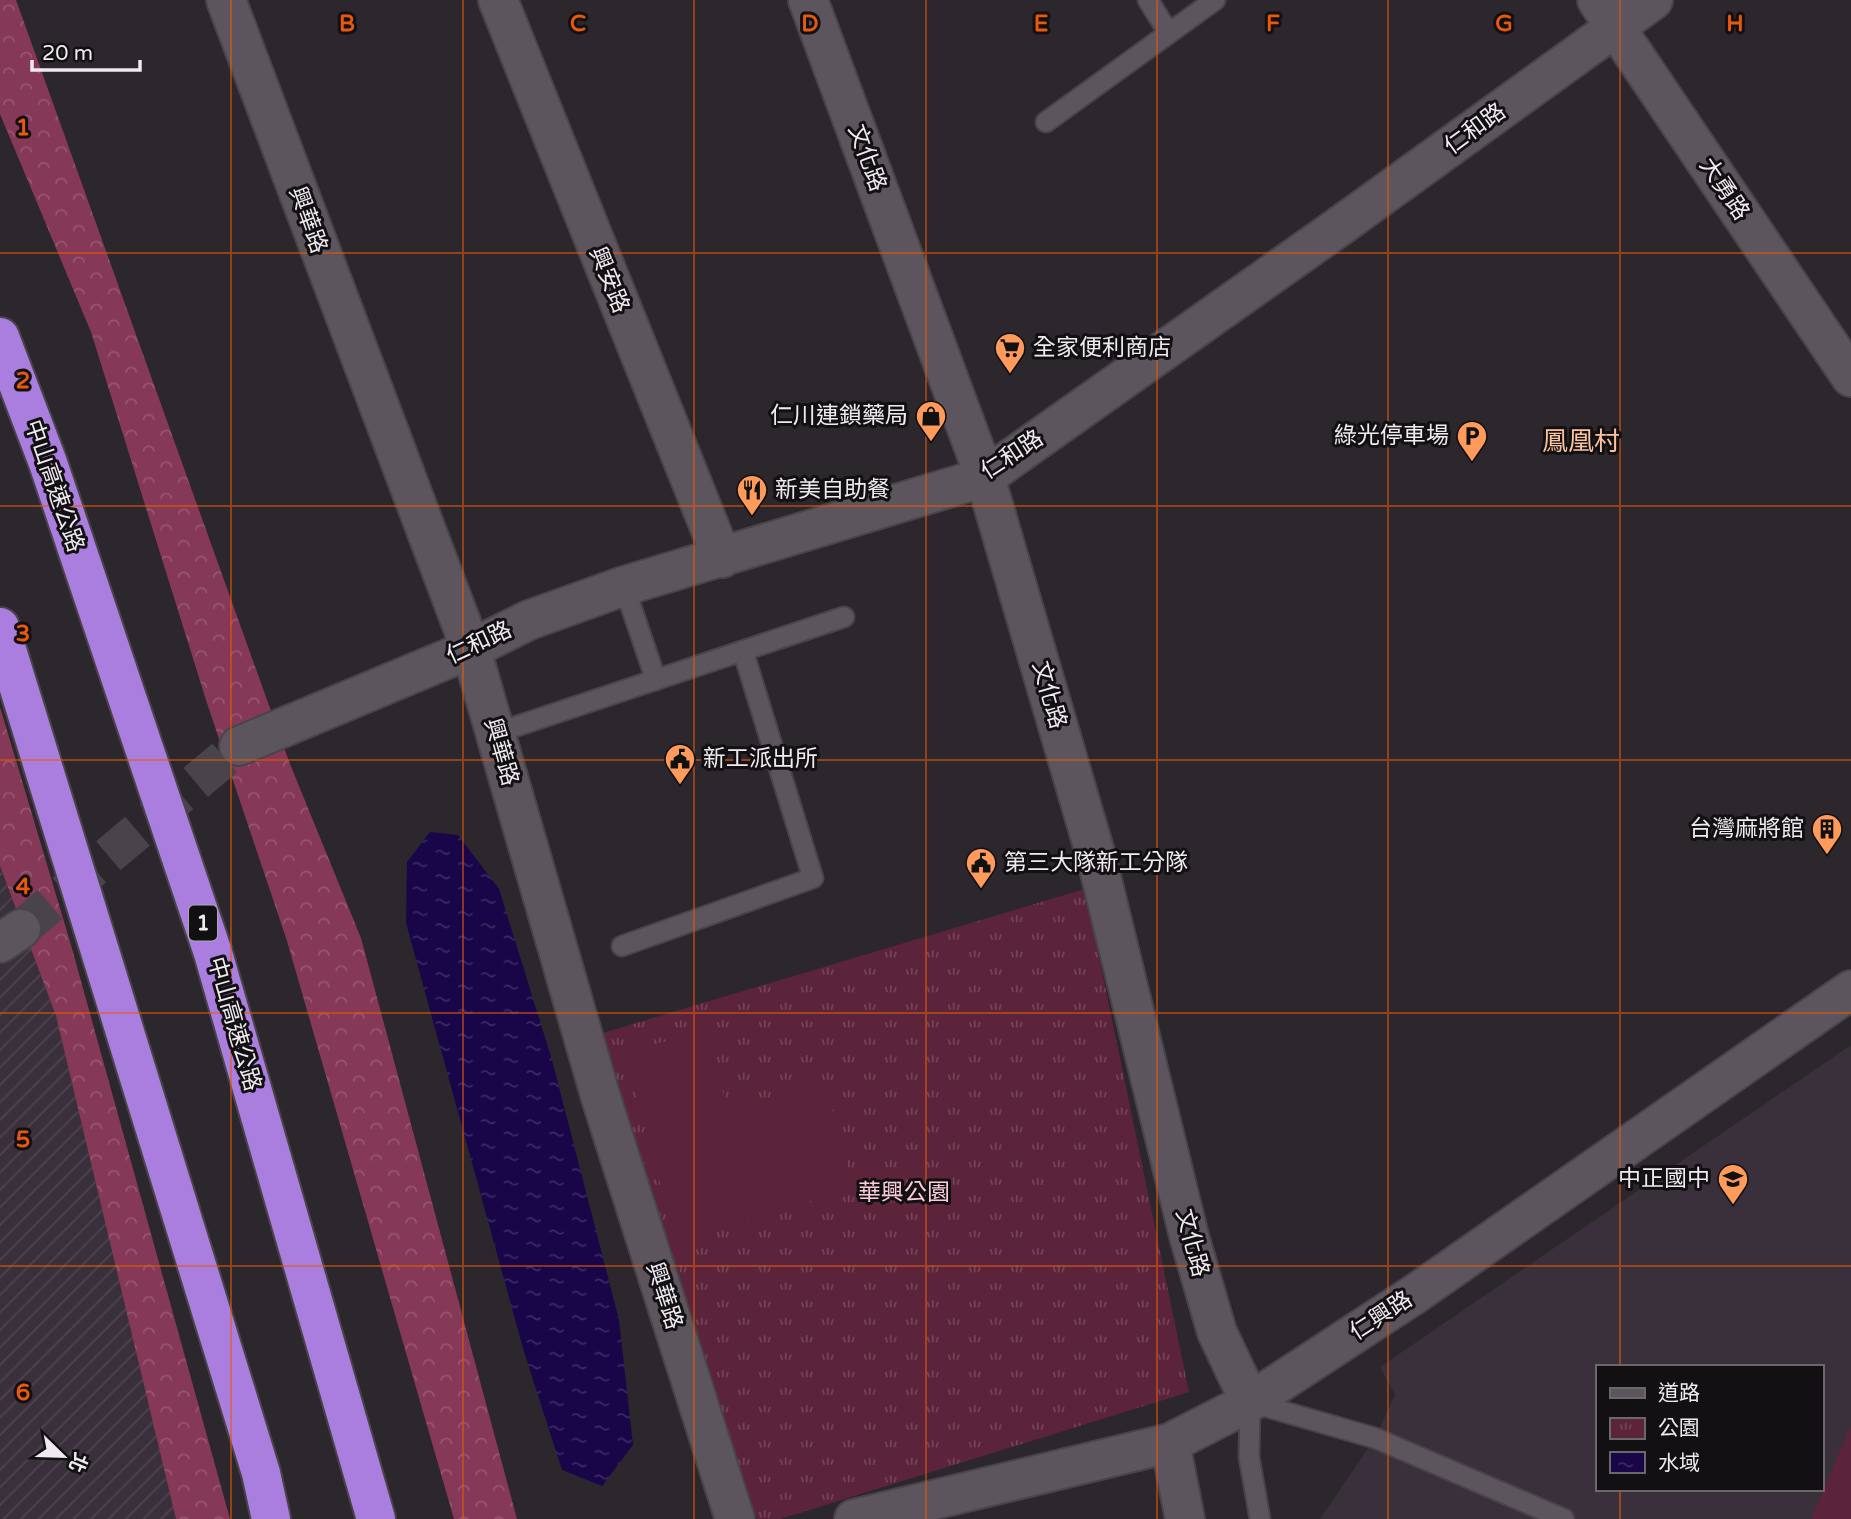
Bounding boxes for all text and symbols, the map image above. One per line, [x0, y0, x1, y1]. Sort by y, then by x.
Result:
text: B [339, 10, 355, 38]
text: C [570, 10, 586, 38]
text: D [801, 10, 819, 38]
text: E [1034, 10, 1048, 38]
text: F [1266, 10, 1280, 38]
text: G [1495, 10, 1513, 38]
text: H [1726, 10, 1744, 38]
scale bar [32, 28, 140, 72]
text: 20 m [42, 41, 93, 66]
street label: 仁和路 [1439, 97, 1511, 161]
text: 1 [16, 114, 30, 142]
street label: 文化路 [842, 121, 892, 195]
street label: 大勇路 [1693, 153, 1755, 225]
street label: 興華路 [283, 183, 333, 257]
street label: 興安路 [583, 243, 635, 317]
supermarket icon: 全家便利商店 [993, 331, 1027, 375]
place label: 全家便利商店 [1033, 334, 1171, 362]
text: 2 [16, 367, 30, 395]
shop icon: 仁川連鎖藥局 [914, 399, 948, 443]
place label: 仁川連鎖藥局 [770, 402, 908, 430]
street label: 中山高速公路 [18, 416, 90, 556]
parking icon: 綠光停車場 [1455, 419, 1489, 463]
place label: 綠光停車場 [1334, 422, 1449, 450]
street label: 仁和路 [975, 424, 1049, 486]
district label: 鳳凰村 [1542, 426, 1620, 457]
restaurant icon: 新美自助餐 [735, 473, 769, 517]
place label: 新美自助餐 [775, 476, 890, 504]
street label: 仁和路 [442, 616, 516, 670]
text: 3 [16, 620, 30, 648]
street label: 文化路 [1026, 658, 1072, 732]
street label: 興華路 [478, 715, 524, 789]
public building icon: 新工派出所 [663, 742, 697, 786]
place label: 新工派出所 [703, 745, 818, 773]
building icon: 台灣麻將館 [1810, 812, 1844, 856]
place label: 台灣麻將館 [1689, 815, 1804, 843]
public building icon: 第三大隊新工分隊 [964, 846, 998, 890]
place label: 第三大隊新工分隊 [1004, 849, 1188, 877]
text: 4 [16, 873, 31, 901]
road number: 1 [189, 906, 217, 940]
street label: 中山高速公路 [202, 954, 266, 1094]
text: 5 [16, 1126, 30, 1154]
school or university icon: 中正國中 [1716, 1162, 1750, 1206]
place label: 中正國中 [1618, 1165, 1710, 1193]
park label: 華興公園 [858, 1179, 950, 1207]
street label: 文化路 [1170, 1206, 1214, 1280]
street label: 興華路 [640, 1259, 688, 1333]
street label: 仁興路 [1344, 1285, 1418, 1347]
legend [1596, 1365, 1823, 1491]
text: 6 [16, 1379, 30, 1407]
text: 道路 [1658, 1381, 1700, 1406]
text: 公園 [1658, 1416, 1700, 1441]
north arrow [28, 1421, 98, 1491]
text: 北 [64, 1449, 92, 1475]
text: 水域 [1658, 1451, 1700, 1476]

